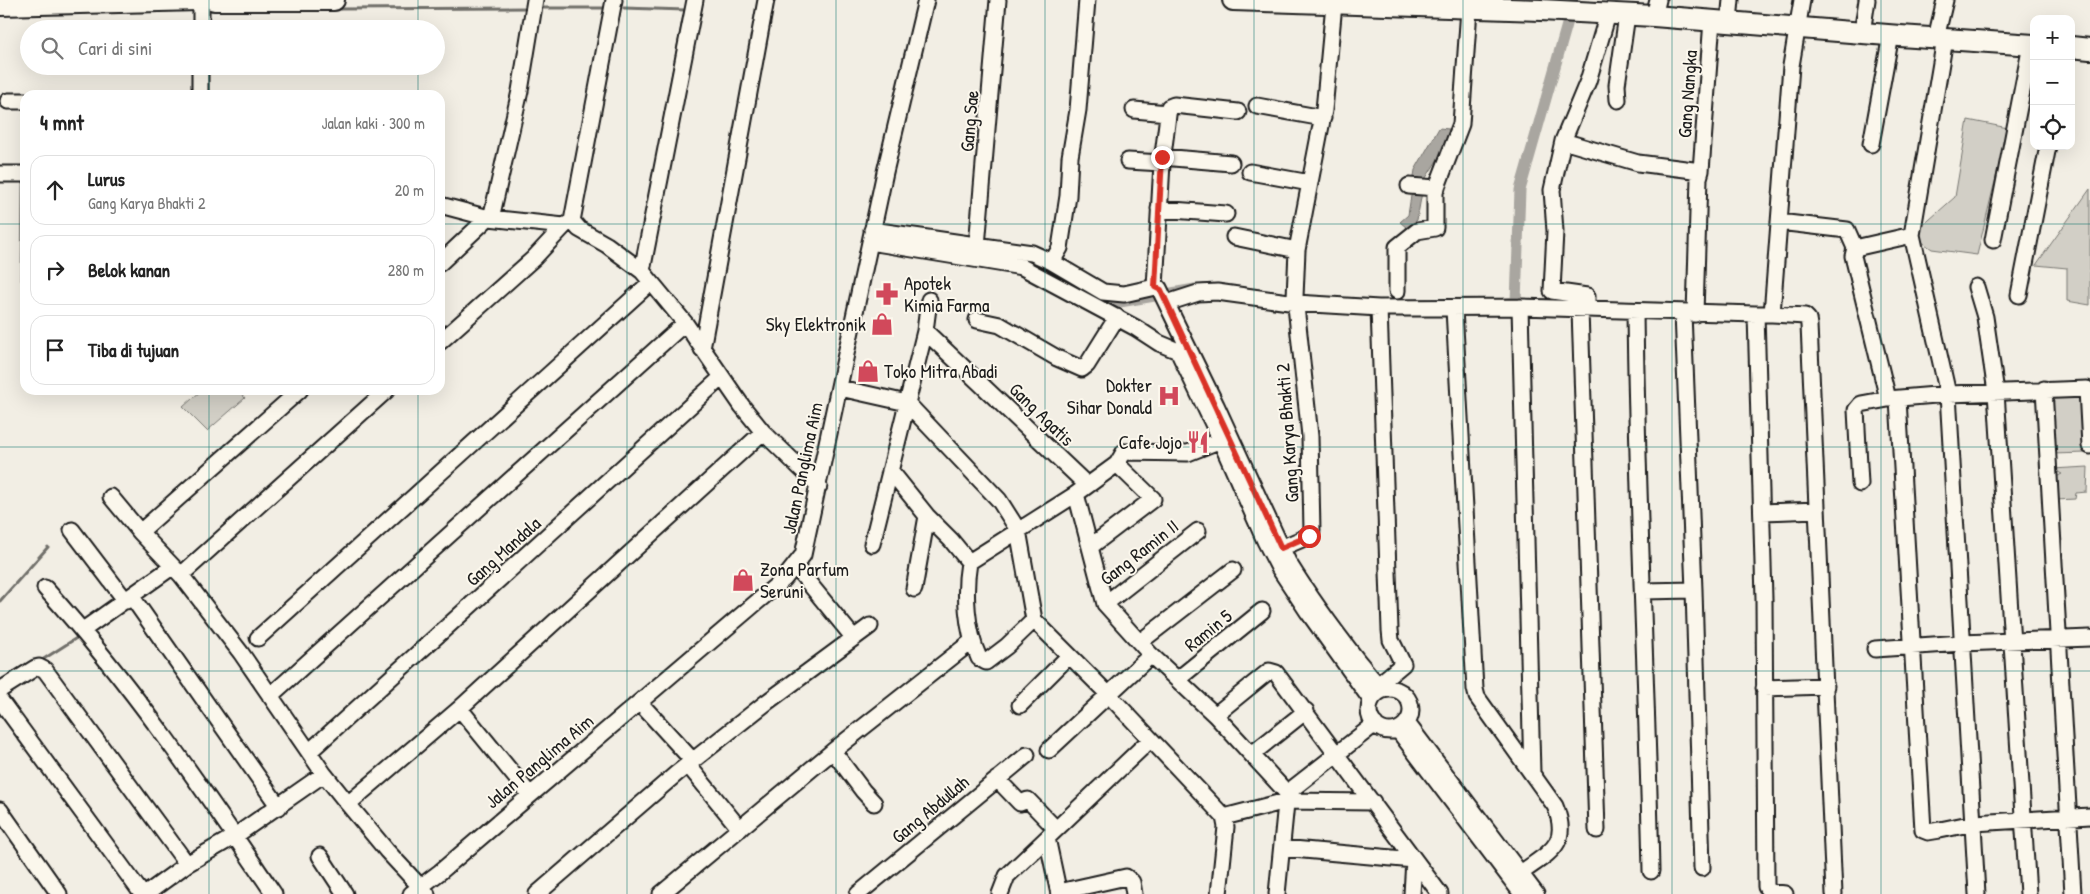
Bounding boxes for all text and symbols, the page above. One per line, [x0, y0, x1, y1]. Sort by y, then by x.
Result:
map controls [2030, 15, 2075, 150]
button: + [2030, 15, 2075, 60]
search box [20, 20, 445, 75]
icon: search [38, 34, 66, 62]
text: Cari di sini [78, 35, 152, 61]
street label: Gang Nangka [1671, 49, 1703, 139]
button: − [2030, 60, 2075, 105]
street label: Gang Sae [953, 89, 985, 153]
button: locate [2030, 105, 2075, 150]
text: 4 mnt [40, 108, 84, 137]
text: Jalan kaki · 300 m [322, 112, 425, 134]
route end [1151, 146, 1174, 169]
text: Lurus [88, 166, 125, 192]
icon: ahead [41, 176, 69, 204]
text: 20 m [395, 179, 424, 201]
text: Gang Karya Bhakti 2 [88, 192, 206, 214]
icon: right [41, 256, 69, 284]
text: Belok kanan [88, 257, 170, 283]
text: 280 m [388, 259, 424, 281]
place label: Apotek Kimia Farma [904, 270, 990, 318]
pharmacy icon: Apotek Kimia Farma [874, 281, 900, 307]
place label: Sky Elektronik [766, 311, 866, 337]
shop icon: Sky Elektronik [869, 311, 895, 337]
icon: arrive [41, 336, 69, 364]
text: Tiba di tujuan [88, 337, 179, 363]
shop icon: Toko Mitra Abadi [855, 358, 881, 384]
place label: Toko Mitra Abadi [884, 358, 998, 384]
street label: Gang Karya Bhakti 2 [1269, 362, 1305, 504]
place label: Dokter Sihar Donald [1067, 372, 1153, 420]
street label: Gang Agatis [1004, 376, 1080, 452]
hospital icon: Dokter Sihar Donald [1156, 383, 1182, 409]
street label: Jalan Panglima Aim [775, 400, 829, 536]
place label: Cafe Jojo [1119, 429, 1182, 455]
restaurant icon: Cafe Jojo [1185, 429, 1211, 455]
street label: Gang Mandala [460, 510, 547, 592]
street label: Gang Ramin II [1094, 513, 1184, 591]
route start [1298, 525, 1321, 548]
place label: Zona Parfum Seruni [760, 556, 849, 604]
shop icon: Zona Parfum Seruni [730, 567, 756, 593]
street label: Ramin 5 [1179, 603, 1237, 657]
street label: Jalan Panglima Aim [479, 708, 599, 814]
street label: Gang Abdullah [886, 769, 974, 849]

